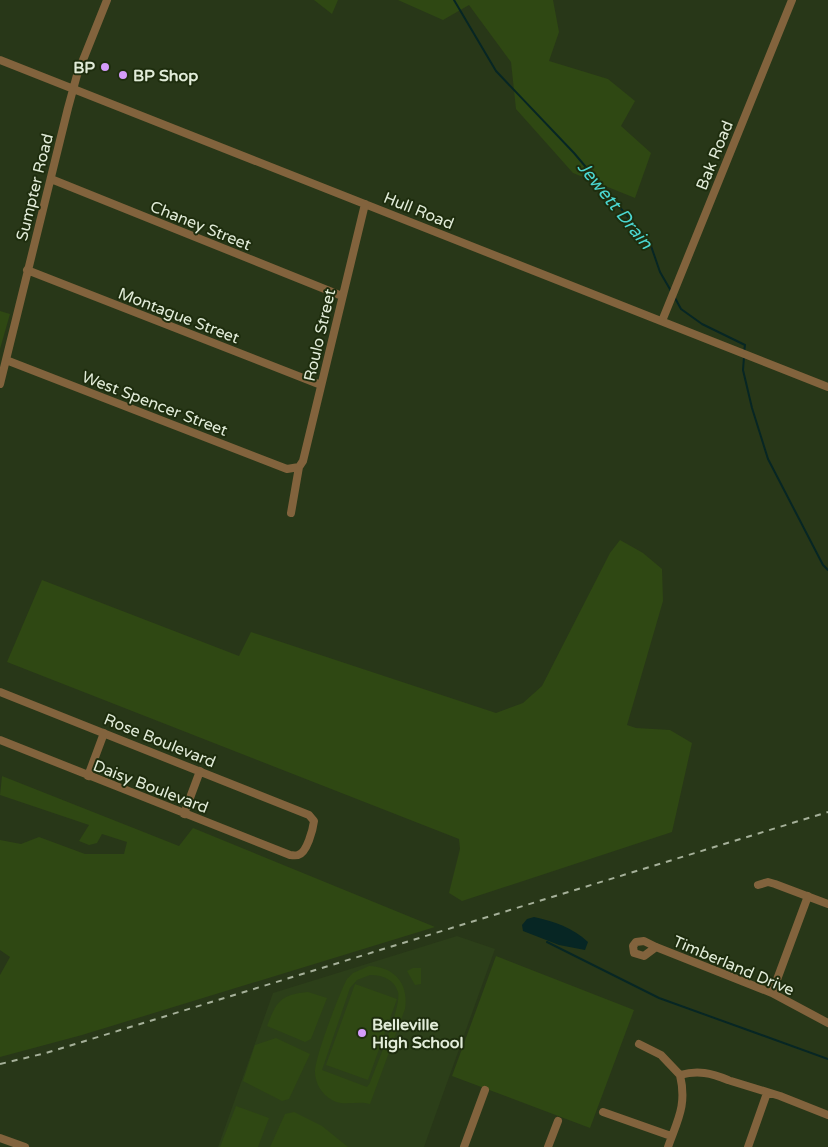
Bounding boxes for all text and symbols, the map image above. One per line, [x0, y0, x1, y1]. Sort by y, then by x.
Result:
place label: BP [73, 58, 95, 78]
marker: BP [99, 61, 111, 73]
place label: BP Shop [133, 66, 198, 86]
marker: BP Shop [117, 69, 129, 81]
street label: Bak Road [692, 118, 738, 193]
street label: Sumpter Road [12, 132, 58, 243]
water label: Jewett Drain [573, 156, 658, 254]
street label: Hull Road [381, 188, 457, 234]
street label: Chaney Street [147, 197, 254, 255]
street label: Montague Street [115, 284, 242, 348]
street label: Roulo Street [300, 287, 340, 383]
street label: West Spencer Street [79, 367, 230, 441]
street label: Rose Boulevard [101, 709, 218, 772]
street label: Daisy Boulevard [90, 756, 211, 818]
street label: Timberland Drive [670, 931, 797, 1001]
place label: Belleville High School [372, 1015, 463, 1053]
marker: Belleville High School [356, 1027, 368, 1039]

